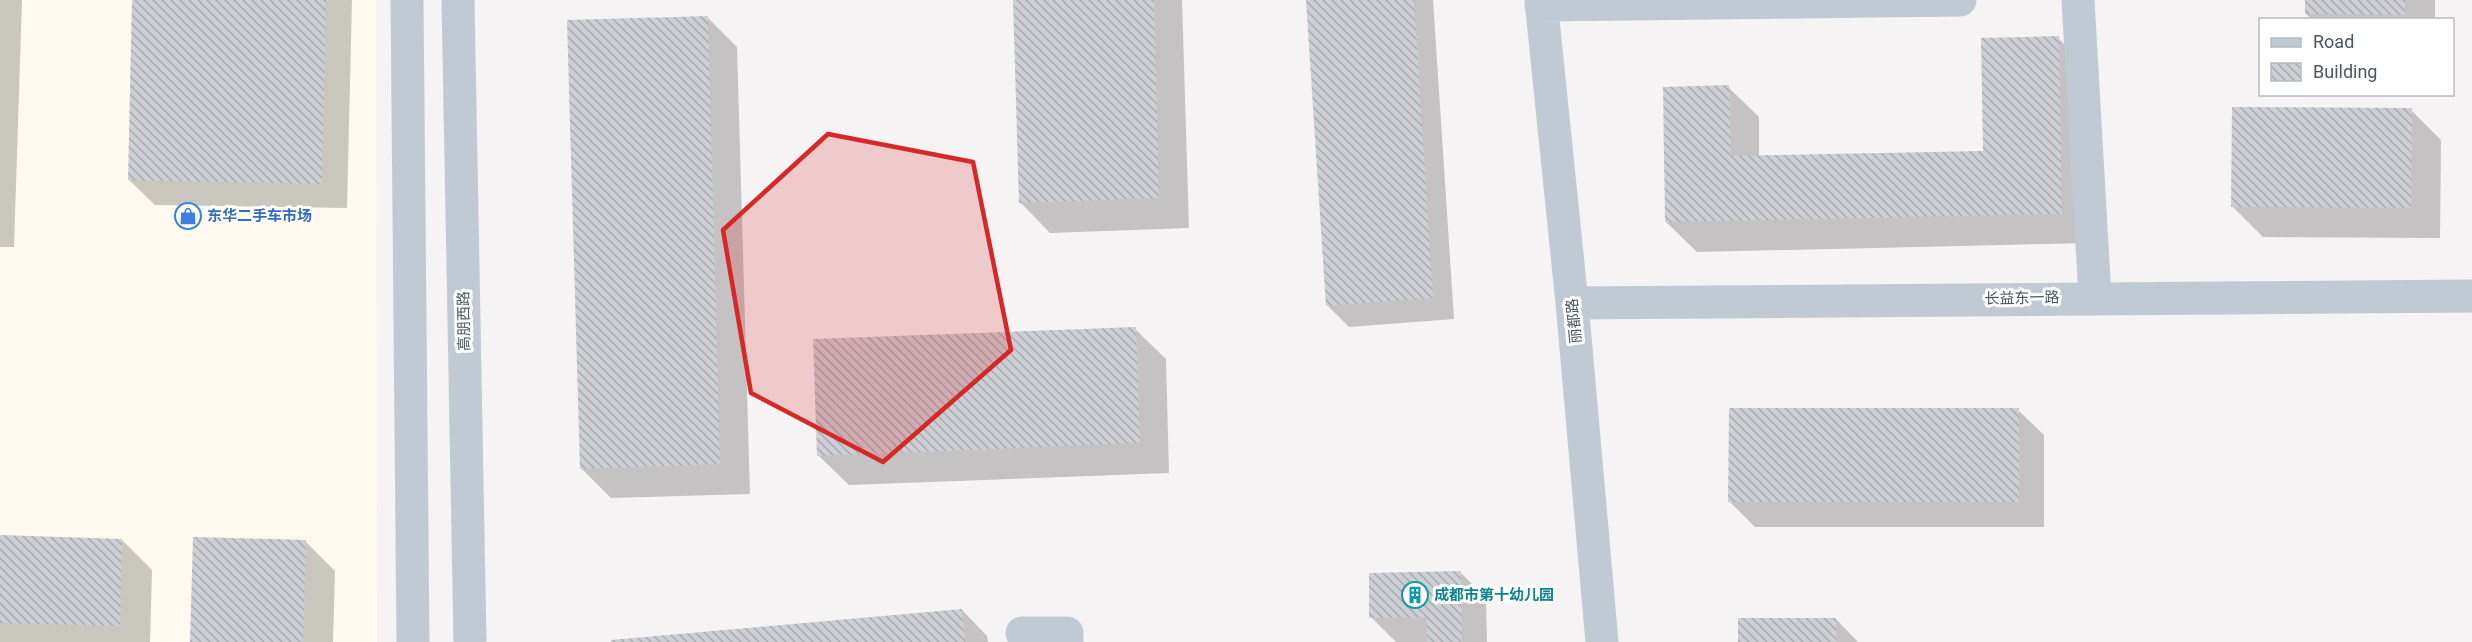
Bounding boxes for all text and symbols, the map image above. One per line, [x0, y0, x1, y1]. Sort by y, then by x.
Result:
legend [2259, 18, 2454, 96]
text: Road [2313, 31, 2354, 52]
text: Building [2313, 61, 2377, 82]
shop icon: 东华二手车市场 [173, 201, 203, 231]
place label: 东华二手车市场 [207, 207, 312, 225]
street label: 长益东一路 [1984, 288, 2060, 308]
street label: 高朋西路 [454, 291, 474, 351]
street label: 丽都路 [1563, 298, 1585, 344]
building icon: 成都市第十幼儿园 [1400, 580, 1430, 610]
place label: 成都市第十幼儿园 [1434, 586, 1554, 604]

